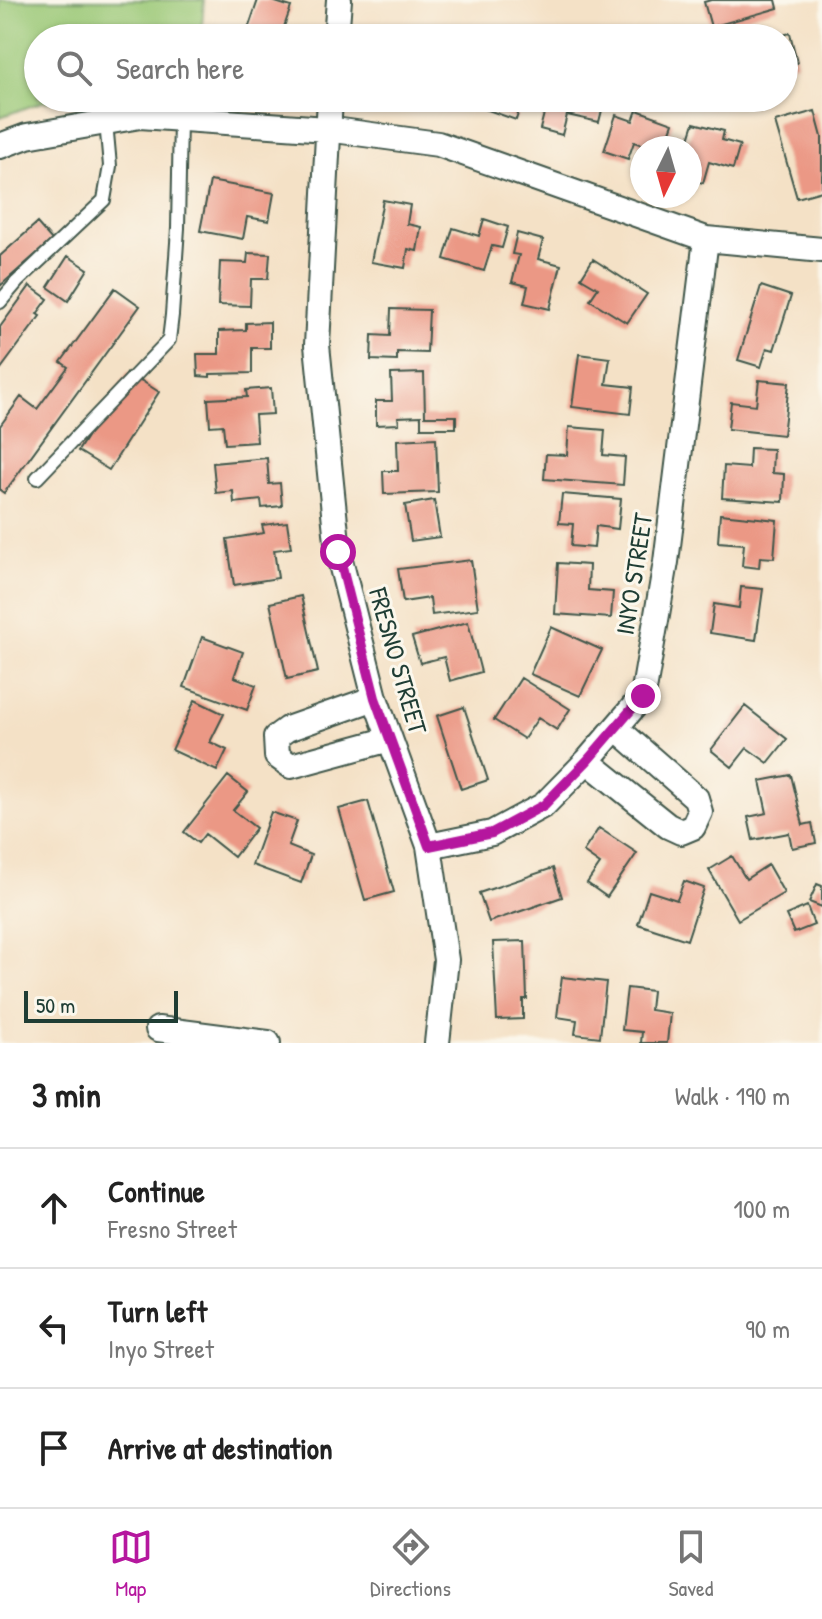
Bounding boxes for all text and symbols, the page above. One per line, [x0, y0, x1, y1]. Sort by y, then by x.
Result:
search box [24, 24, 798, 112]
icon: search [52, 46, 96, 90]
text: Search here [116, 48, 244, 88]
north arrow [630, 136, 702, 208]
street label: INYO STREET [607, 510, 661, 637]
route start [320, 534, 356, 570]
street label: FRESNO STREET [361, 583, 436, 739]
route end [625, 678, 661, 714]
scale bar [24, 987, 178, 1023]
text: 50 m [36, 990, 75, 1020]
text: 3 min [32, 1072, 101, 1118]
text: Walk · 190 m [675, 1078, 790, 1113]
text: Continue [108, 1171, 205, 1211]
icon: ahead [32, 1186, 76, 1230]
text: 100 m [734, 1191, 790, 1226]
text: Fresno Street [108, 1211, 237, 1246]
text: Turn left [108, 1291, 207, 1331]
icon: left [32, 1306, 76, 1350]
text: 90 m [745, 1311, 790, 1346]
text: Inyo Street [108, 1331, 214, 1366]
icon: arrive [32, 1426, 76, 1470]
text: Arrive at destination [108, 1428, 333, 1468]
tab: Map [109, 1525, 153, 1603]
tab: Directions [370, 1525, 451, 1603]
tab: Saved [668, 1525, 713, 1603]

